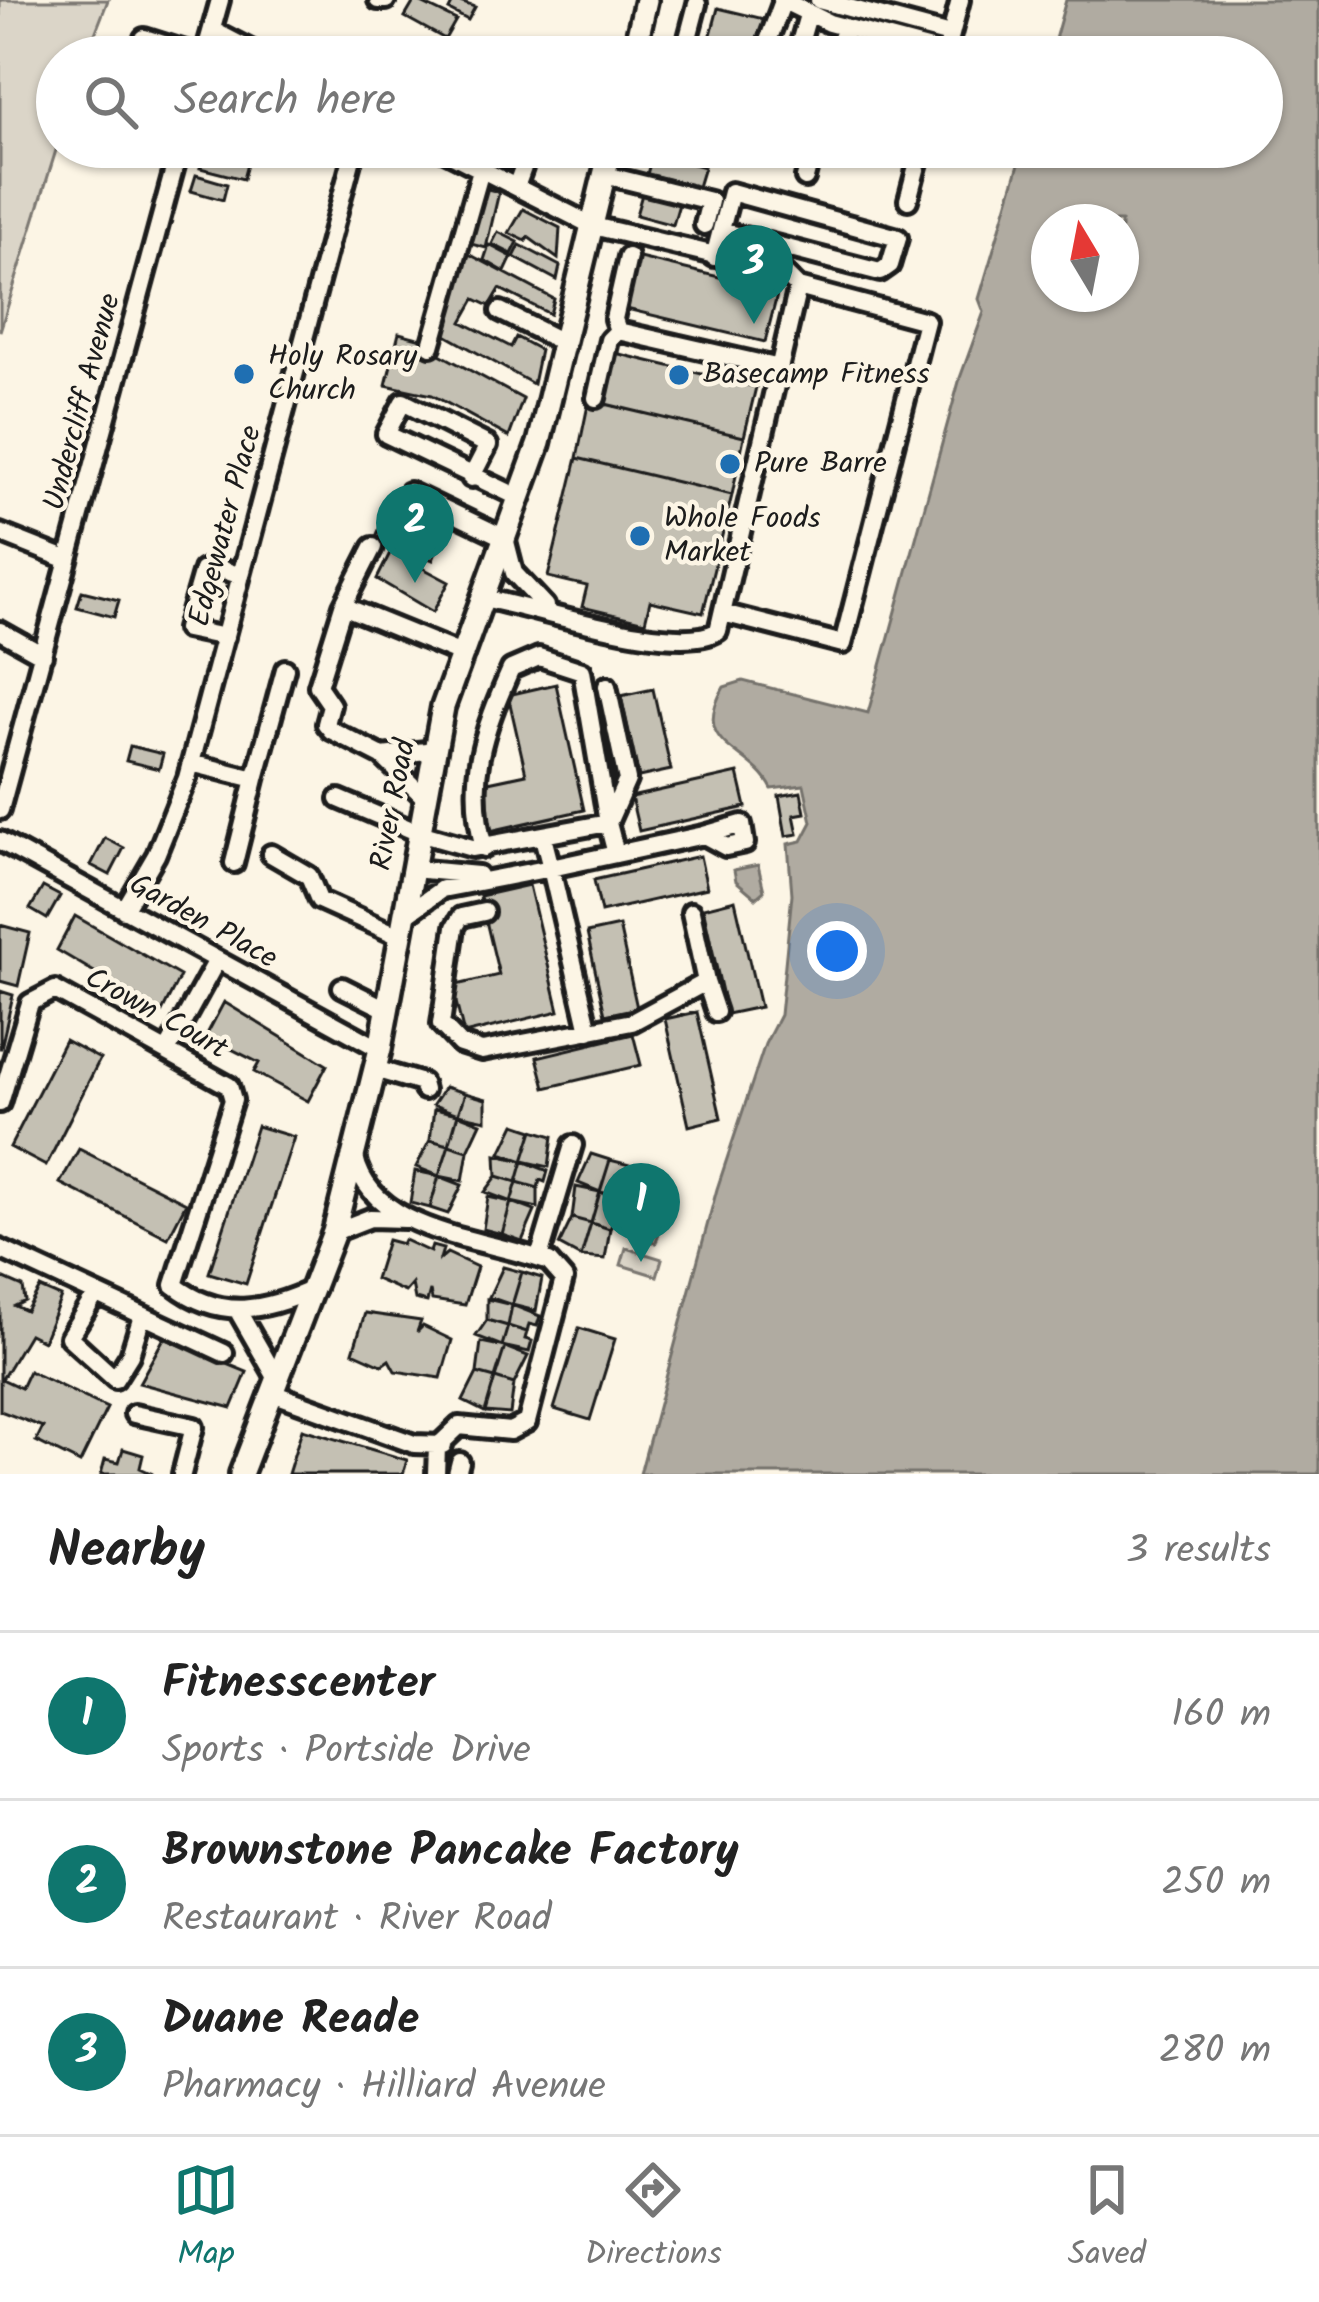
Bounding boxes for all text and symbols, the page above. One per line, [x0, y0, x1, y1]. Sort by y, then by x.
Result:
search box [36, 36, 1283, 168]
text: Search here [174, 66, 396, 138]
icon: search [78, 69, 144, 135]
north arrow [1031, 204, 1139, 312]
pin: 3 [715, 225, 793, 324]
street label: Undercliff Avenue [31, 288, 135, 516]
place label: Holy Rosary Church [268, 333, 418, 415]
place label: Basecamp Fitness [703, 351, 930, 399]
marker: Holy Rosary Church [231, 361, 257, 387]
marker: Basecamp Fitness [666, 362, 692, 388]
street label: Edgewater Place [176, 420, 276, 632]
place label: Pure Barre [754, 440, 887, 488]
marker: Pure Barre [717, 451, 743, 477]
pin: 2 [376, 484, 454, 583]
place label: Whole Foods Market [664, 495, 821, 577]
marker: Whole Foods Market [627, 523, 653, 549]
street label: River Road [358, 734, 430, 875]
street label: Garden Place [120, 861, 286, 983]
your location [807, 921, 867, 981]
street label: Crown Court [76, 955, 237, 1073]
pin: 1 [602, 1163, 680, 1262]
text: Nearby [48, 1512, 205, 1593]
text: 3 results [1126, 1521, 1271, 1583]
text: Fitnesscenter [162, 1649, 435, 1721]
text: 1 [81, 1685, 93, 1747]
text: 160 m [1171, 1685, 1271, 1747]
text: Sports · Portside Drive [162, 1721, 531, 1783]
text: Brownstone Pancake Factory [162, 1817, 739, 1889]
text: 2 [76, 1853, 98, 1915]
text: 250 m [1161, 1853, 1271, 1915]
text: Restaurant · River Road [162, 1889, 552, 1951]
text: Duane Reade [162, 1985, 419, 2057]
text: 3 [76, 2021, 98, 2083]
text: 280 m [1159, 2021, 1271, 2083]
text: Pharmacy · Hilliard Avenue [162, 2057, 606, 2119]
tab: Map [173, 2157, 239, 2282]
tab: Directions [585, 2157, 722, 2282]
tab: Saved [1068, 2157, 1146, 2282]

